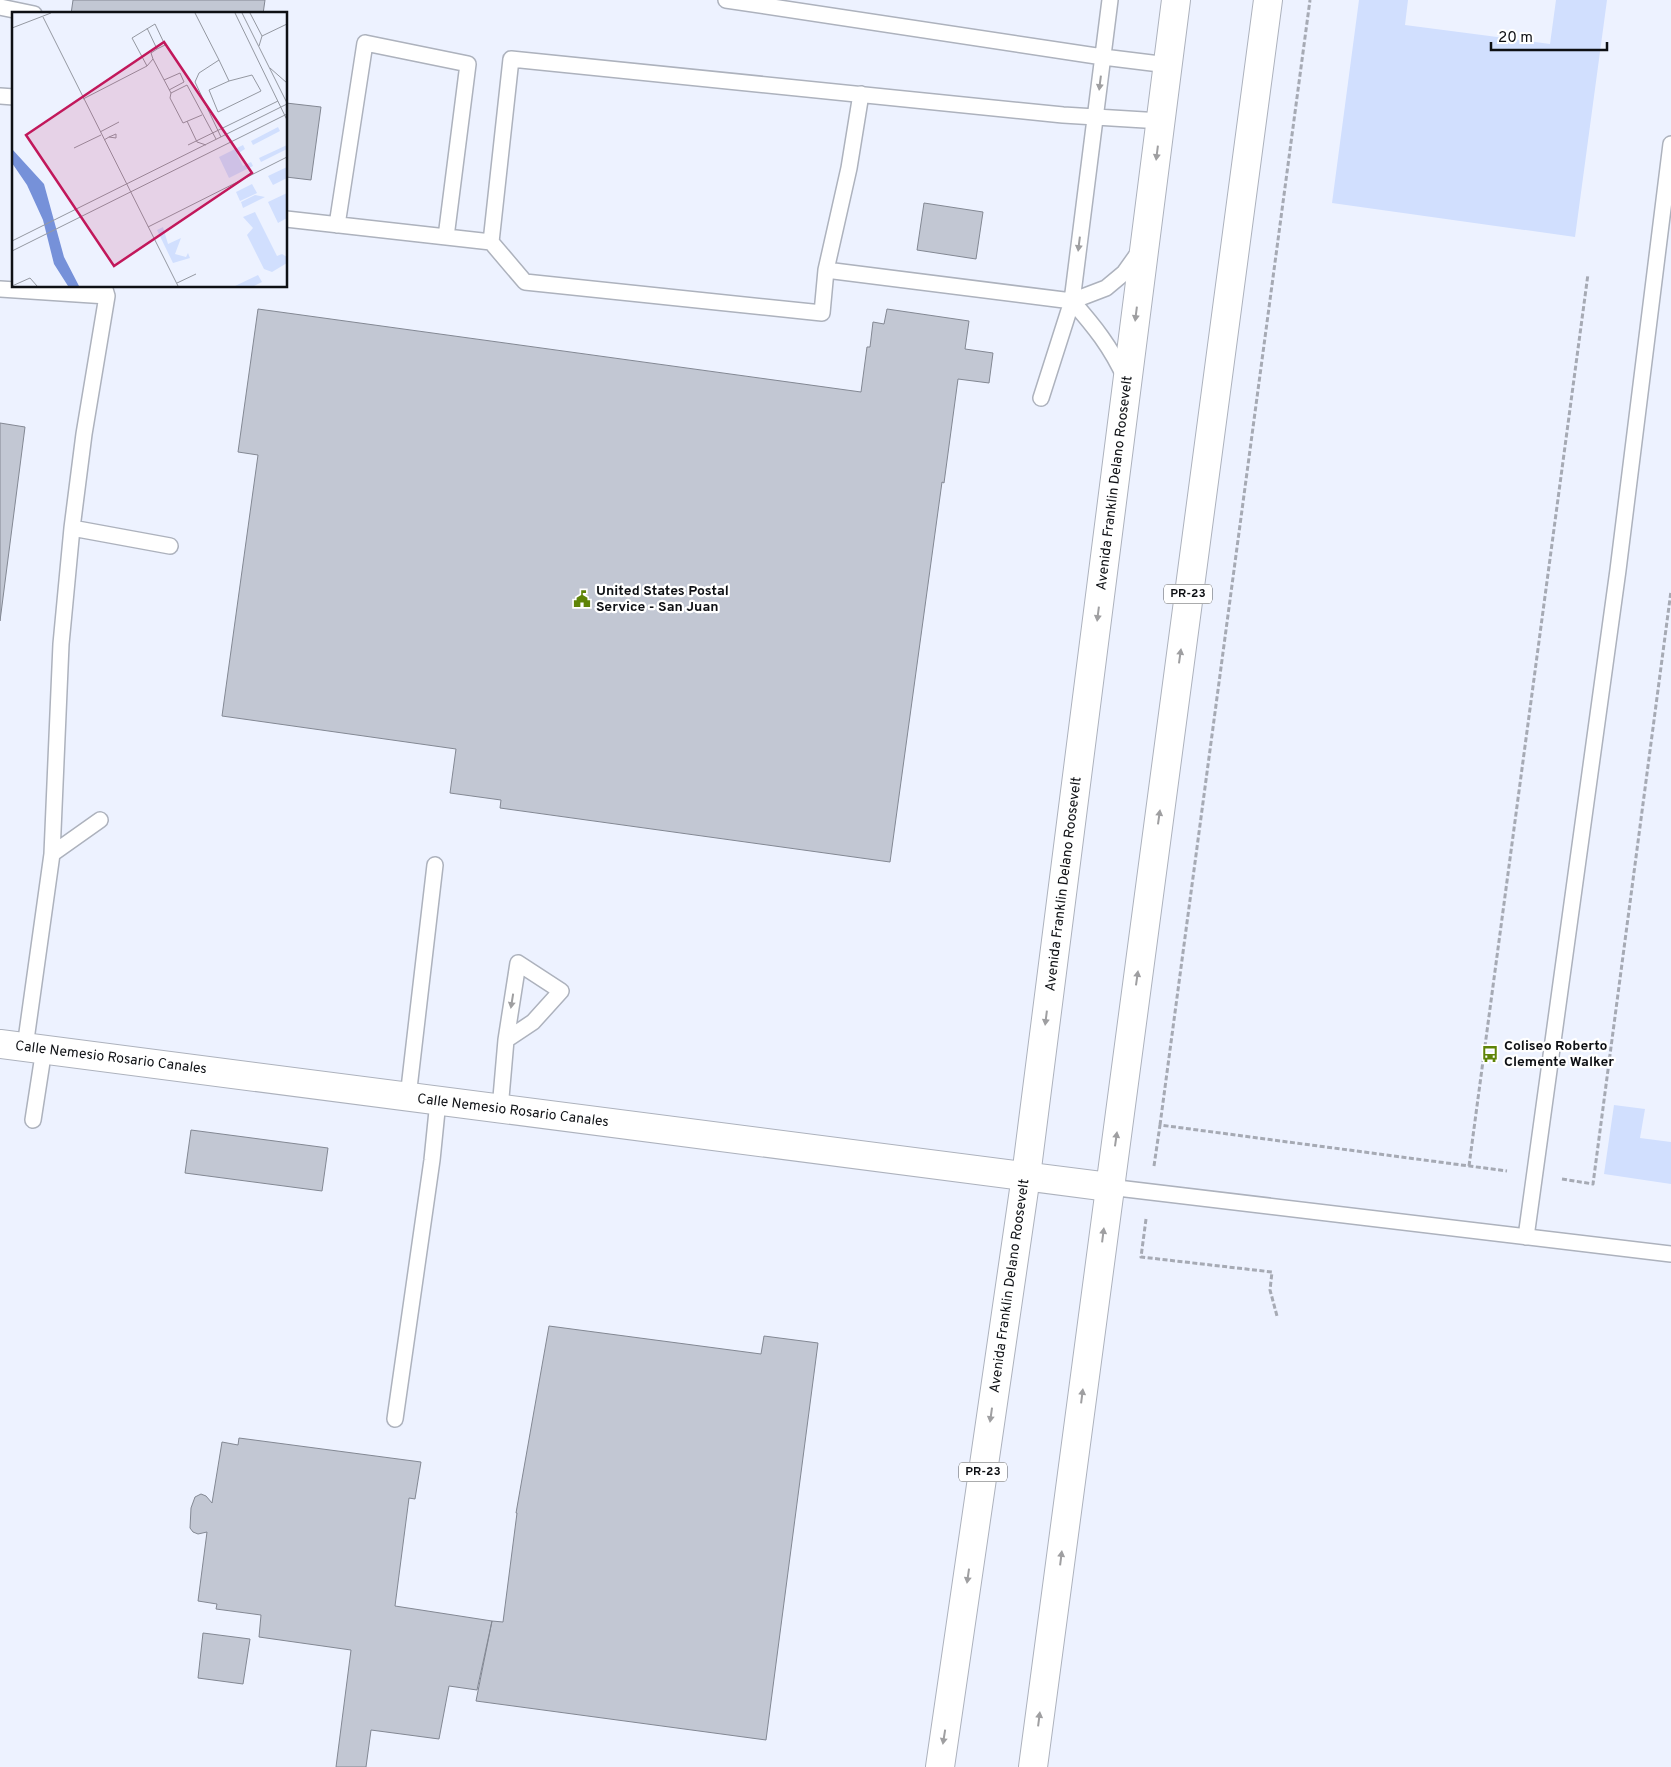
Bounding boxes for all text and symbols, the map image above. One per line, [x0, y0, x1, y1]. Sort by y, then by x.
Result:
inset map [12, 12, 288, 288]
scale bar [1491, 20, 1607, 52]
text: 20 m [1498, 29, 1533, 48]
one-way arrow [1096, 75, 1104, 91]
one-way arrow [1153, 145, 1161, 161]
one-way arrow [1075, 237, 1083, 253]
one-way arrow [1132, 306, 1140, 322]
street label: Avenida Franklin Delano Roosevelt [1093, 375, 1137, 591]
place label: United States Postal Service - San Juan [596, 583, 729, 616]
road number: PR-23 [1164, 584, 1212, 604]
public building icon: United States Postal Service - San Juan [572, 589, 592, 609]
one-way arrow [1094, 606, 1102, 622]
one-way arrow [1176, 648, 1184, 664]
street label: Avenida Franklin Delano Roosevelt [1042, 776, 1086, 992]
one-way arrow [1155, 809, 1163, 825]
one-way arrow [1133, 970, 1141, 986]
one-way arrow [508, 994, 516, 1010]
one-way arrow [1042, 1010, 1050, 1026]
street label: Calle Nemesio Rosario Canales [14, 1038, 208, 1078]
place label: Coliseo Roberto Clemente Walker [1504, 1038, 1614, 1071]
bus stop icon: Coliseo Roberto Clemente Walker [1480, 1044, 1500, 1064]
street label: Calle Nemesio Rosario Canales [416, 1091, 610, 1131]
one-way arrow [1112, 1131, 1120, 1147]
street label: Avenida Franklin Delano Roosevelt [987, 1178, 1033, 1394]
one-way arrow [1099, 1227, 1107, 1243]
one-way arrow [1078, 1388, 1086, 1404]
one-way arrow [987, 1407, 995, 1423]
road number: PR-23 [959, 1462, 1007, 1481]
one-way arrow [1057, 1549, 1065, 1565]
one-way arrow [964, 1568, 972, 1584]
one-way arrow [1036, 1710, 1044, 1726]
one-way arrow [940, 1729, 948, 1745]

